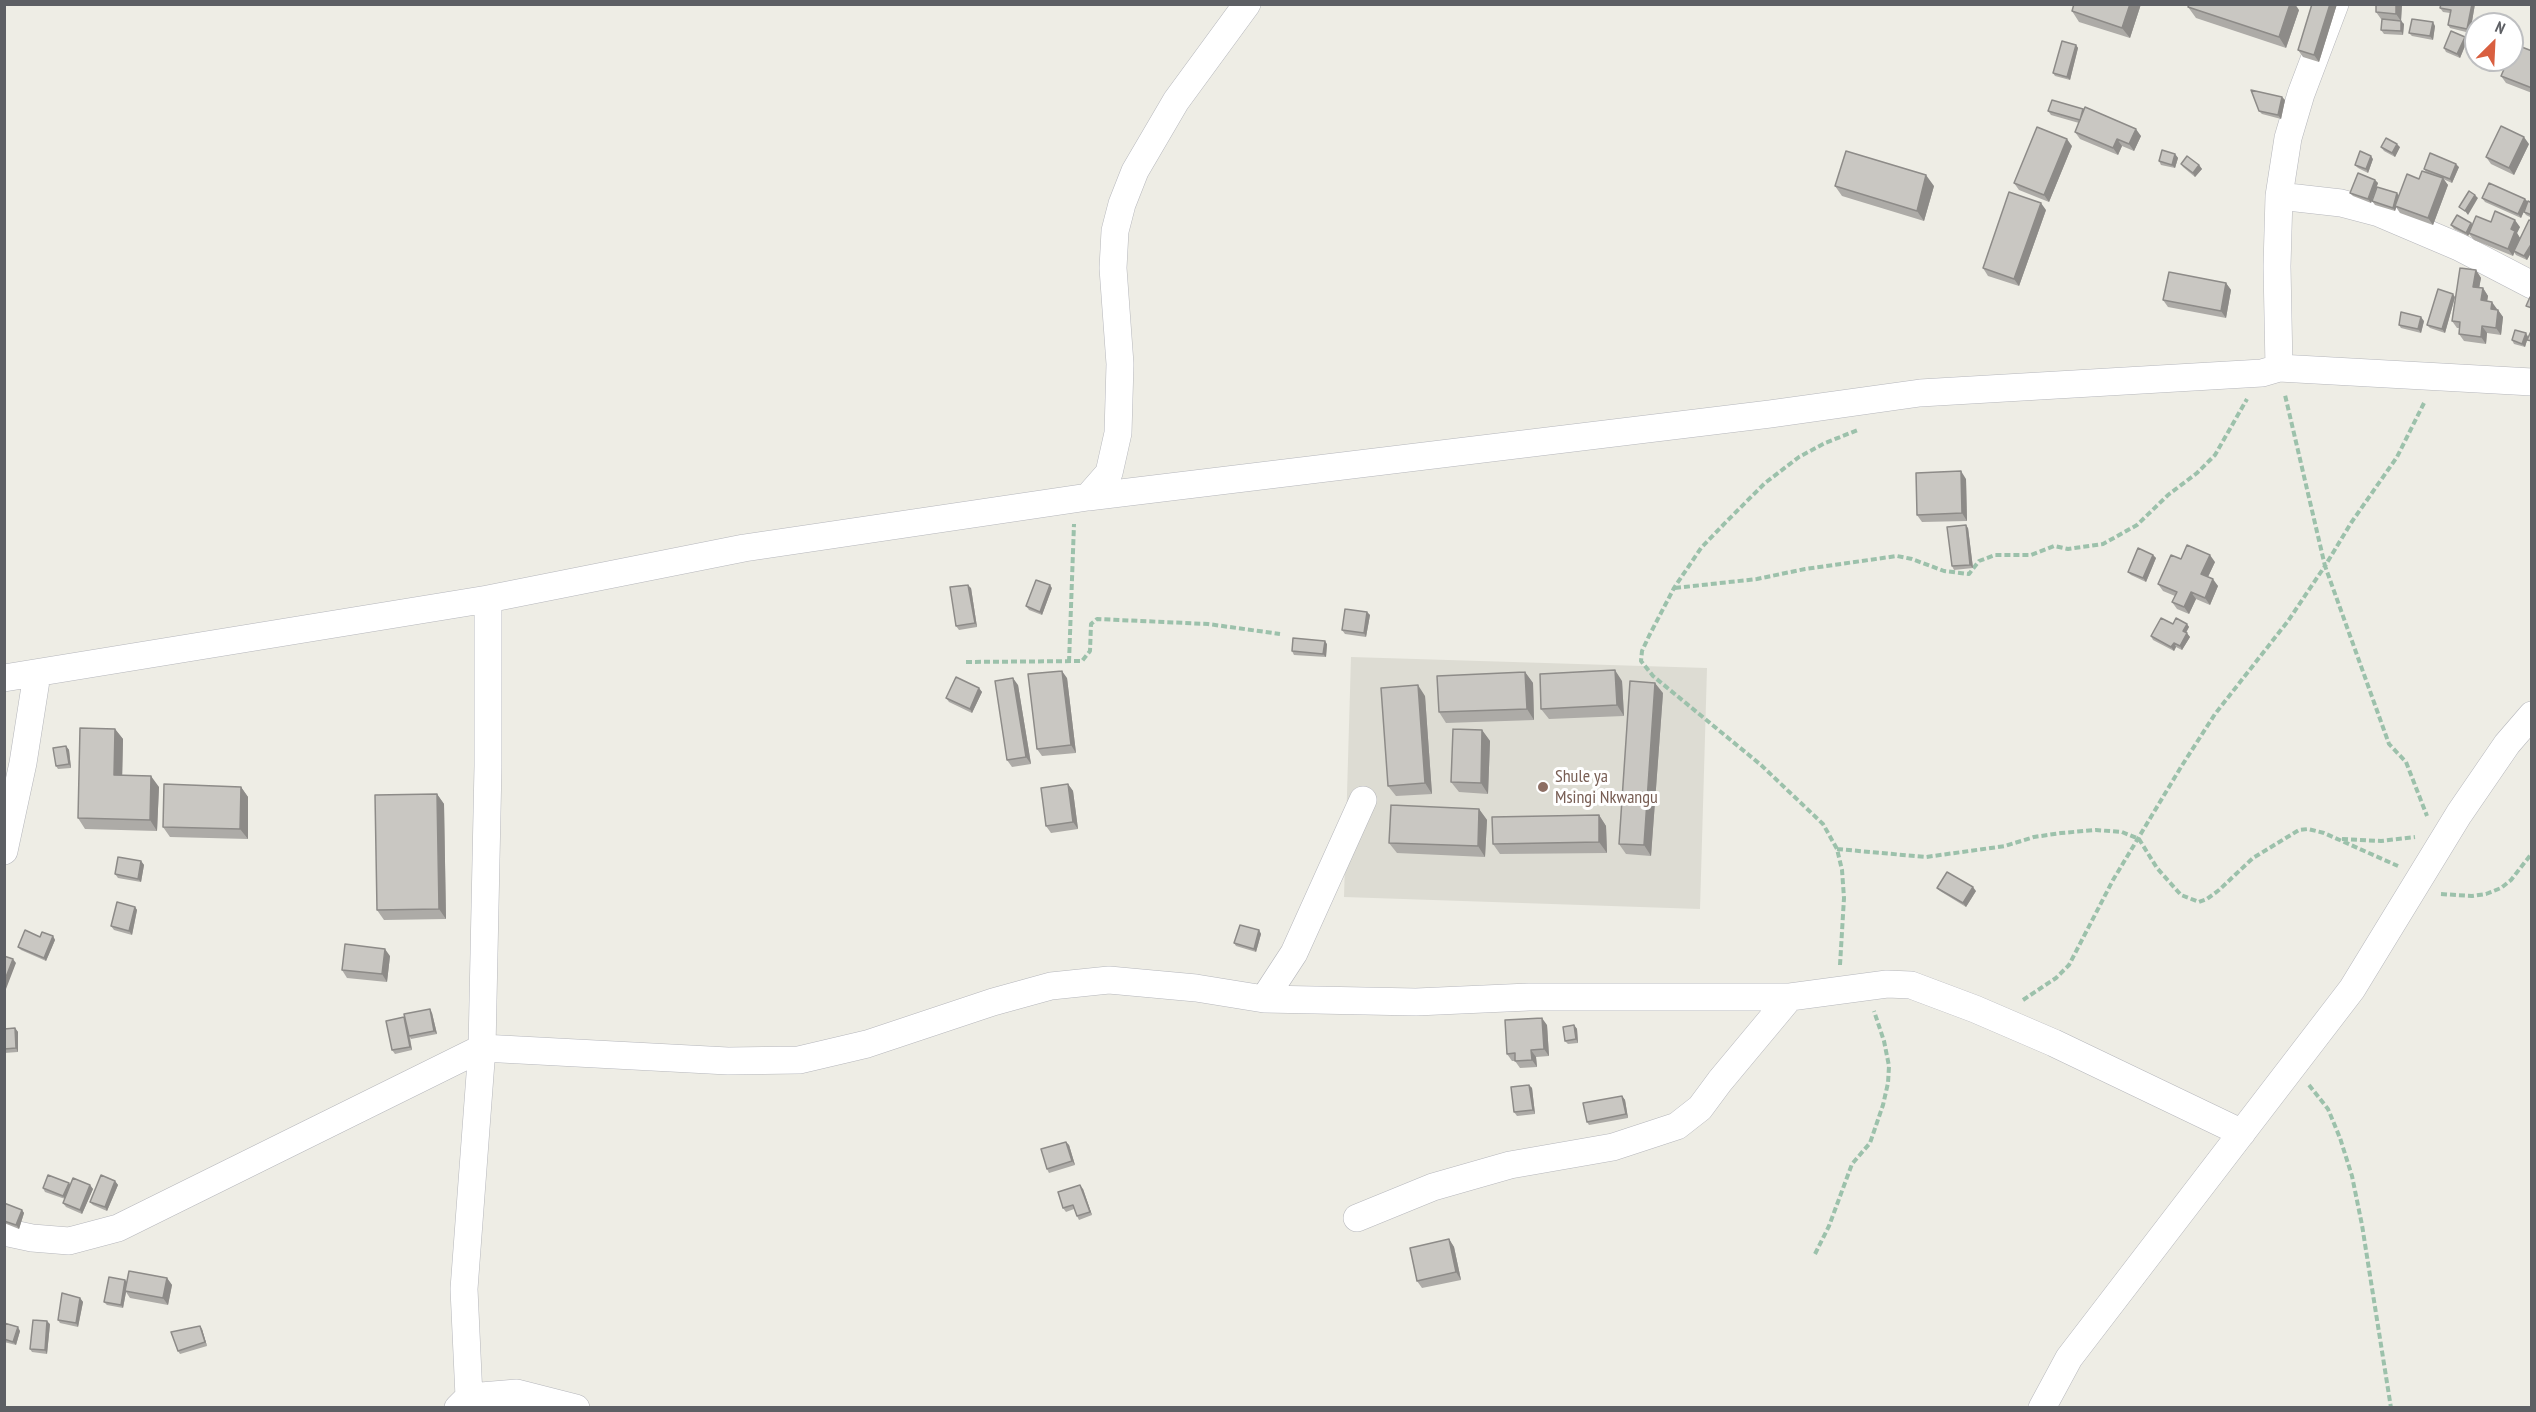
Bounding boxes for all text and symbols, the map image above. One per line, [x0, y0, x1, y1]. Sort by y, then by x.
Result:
north arrow [2464, 12, 2524, 72]
text: N [2492, 16, 2509, 38]
place label: Shule ya Msingi Nkwangu [1555, 766, 1658, 808]
marker: Shule ya Msingi Nkwangu [1536, 780, 1550, 794]

